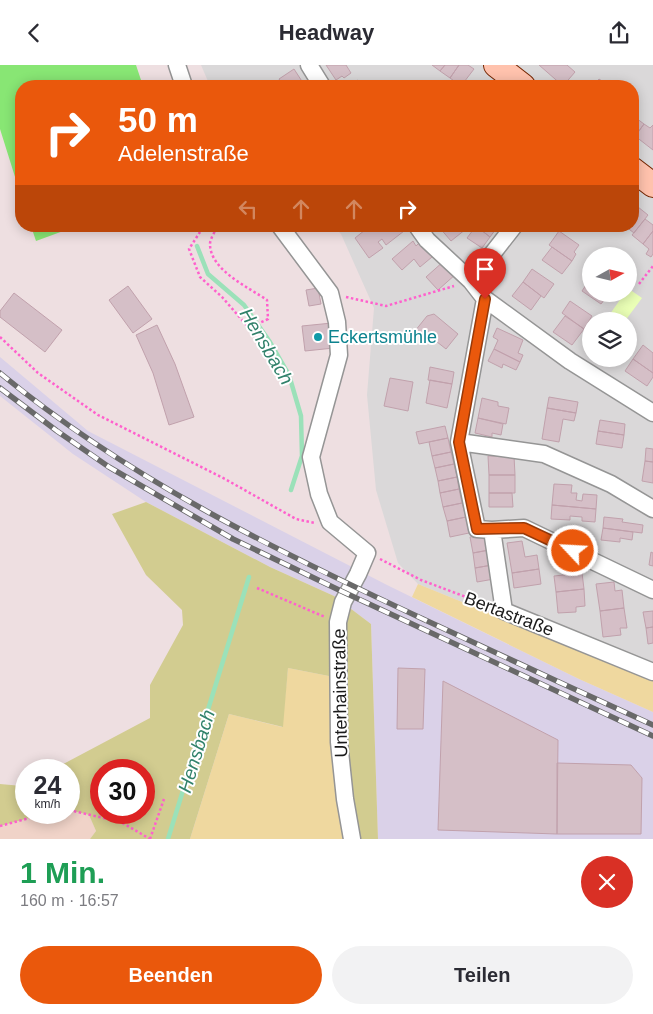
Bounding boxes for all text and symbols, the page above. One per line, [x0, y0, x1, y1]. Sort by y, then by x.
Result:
icon: back [20, 19, 48, 47]
icon: share [605, 19, 633, 47]
text: Headway [279, 20, 374, 45]
icon: right [35, 100, 100, 165]
text: 50 m [118, 100, 198, 139]
text: Adelenstraße [118, 141, 249, 166]
icon: left [234, 195, 262, 223]
icon: ahead [287, 195, 315, 223]
icon: ahead [340, 195, 368, 223]
icon: right [393, 195, 421, 223]
north arrow [582, 247, 638, 303]
map controls [582, 247, 637, 367]
pin [464, 248, 506, 299]
icon: arrive [471, 255, 499, 283]
water label: Hensbach [236, 304, 298, 388]
button: layers [582, 312, 637, 367]
place label: Eckertsmühle [328, 327, 437, 347]
marker: Eckertsmühle [312, 331, 324, 343]
position arrow [546, 524, 598, 576]
street label: Bertastraße [462, 588, 556, 640]
street label: Unterhainstraße [329, 628, 351, 758]
water label: Hensbach [174, 707, 219, 795]
speed limit sign: 30 [90, 759, 155, 824]
text: 24 [34, 771, 61, 799]
text: km/h [34, 797, 61, 811]
text: 1 Min. [20, 856, 105, 889]
button: close [581, 856, 633, 908]
text: 160 m · 16:57 [20, 892, 119, 909]
button: Beenden [20, 946, 322, 1004]
button: Teilen [332, 946, 633, 1004]

